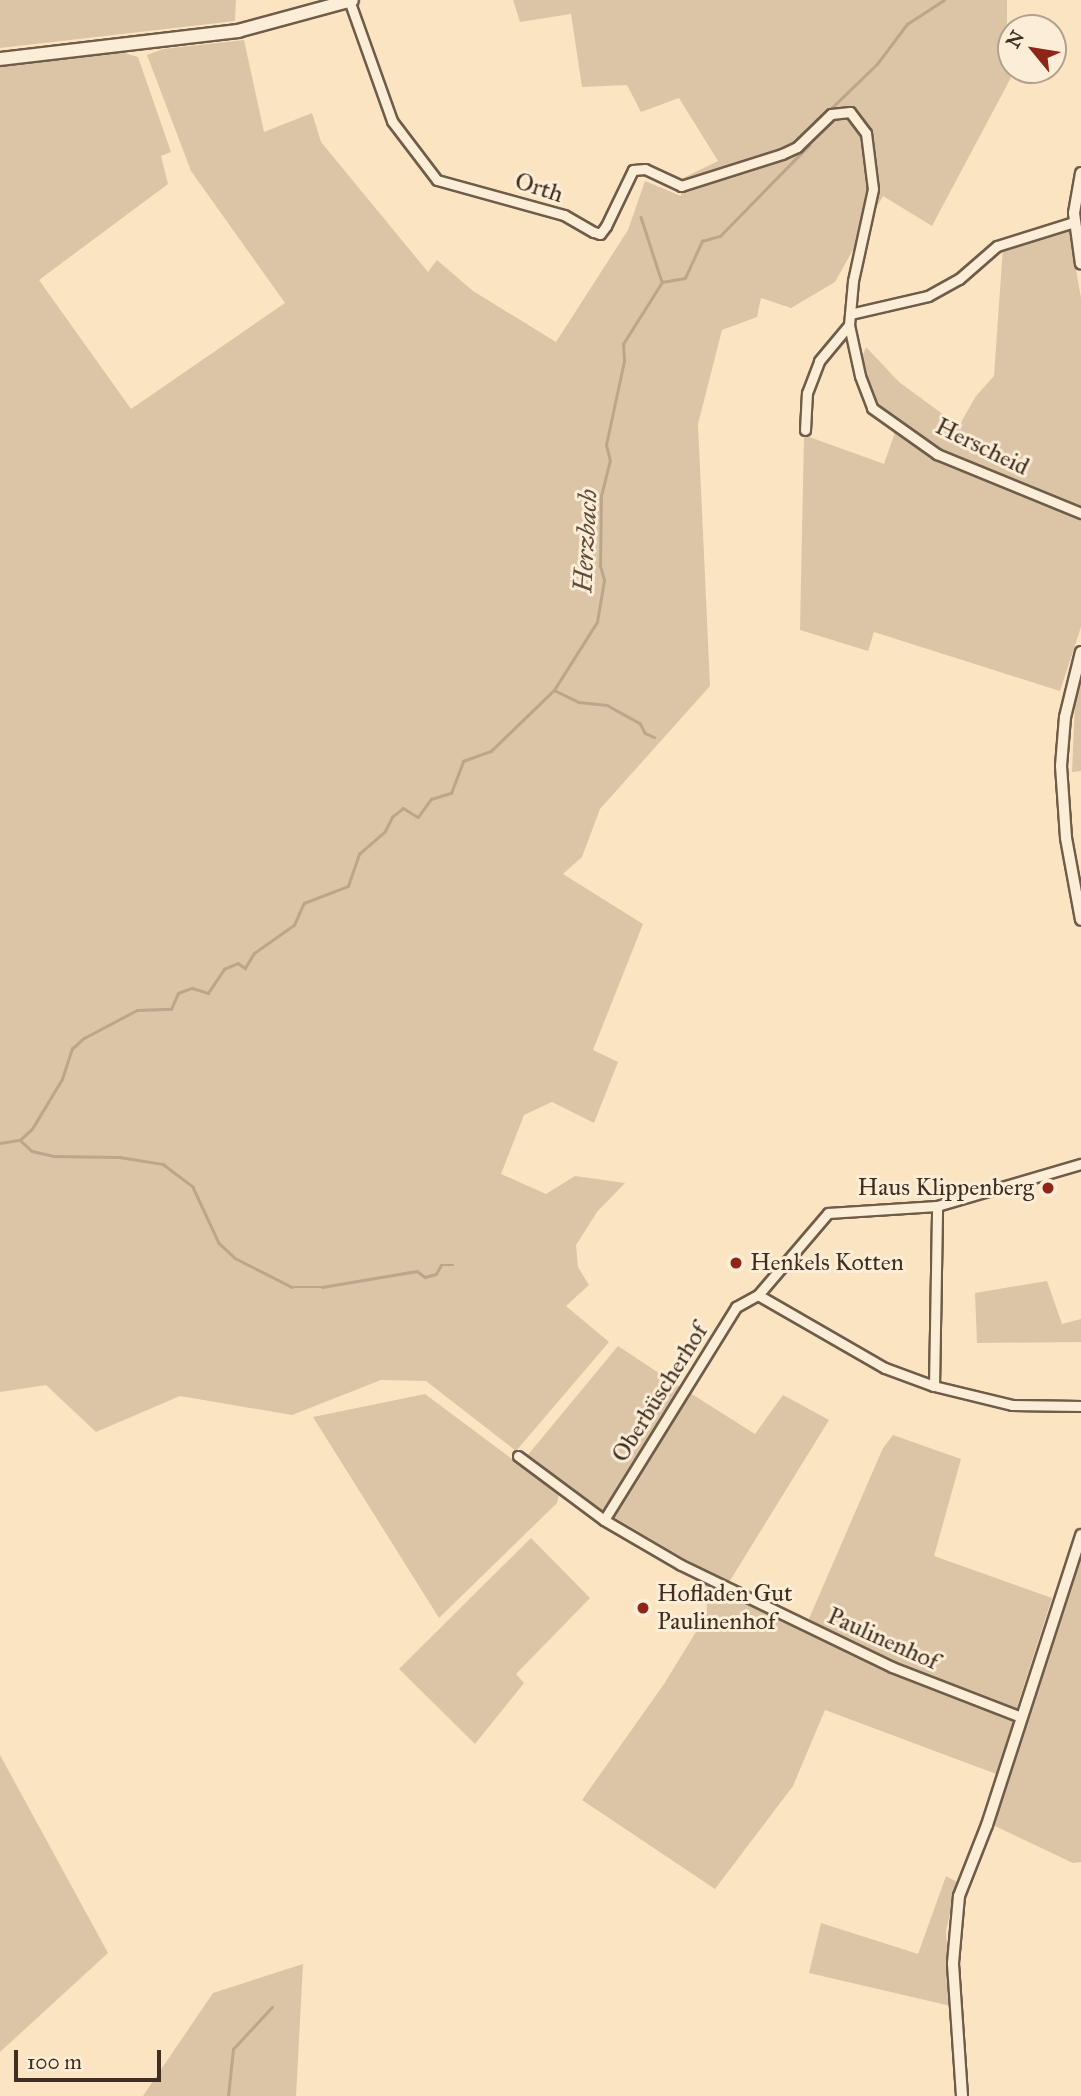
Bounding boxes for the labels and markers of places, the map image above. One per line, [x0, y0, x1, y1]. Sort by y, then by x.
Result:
place label: Haus Klippenberg [858, 1174, 1034, 1202]
marker: Haus Klippenberg [1040, 1180, 1056, 1196]
place label: Henkels Kotten [750, 1249, 904, 1277]
marker: Henkels Kotten [728, 1255, 744, 1271]
place label: Hofladen Gut Paulinenhof [657, 1580, 792, 1636]
marker: Hofladen Gut Paulinenhof [635, 1600, 651, 1616]

